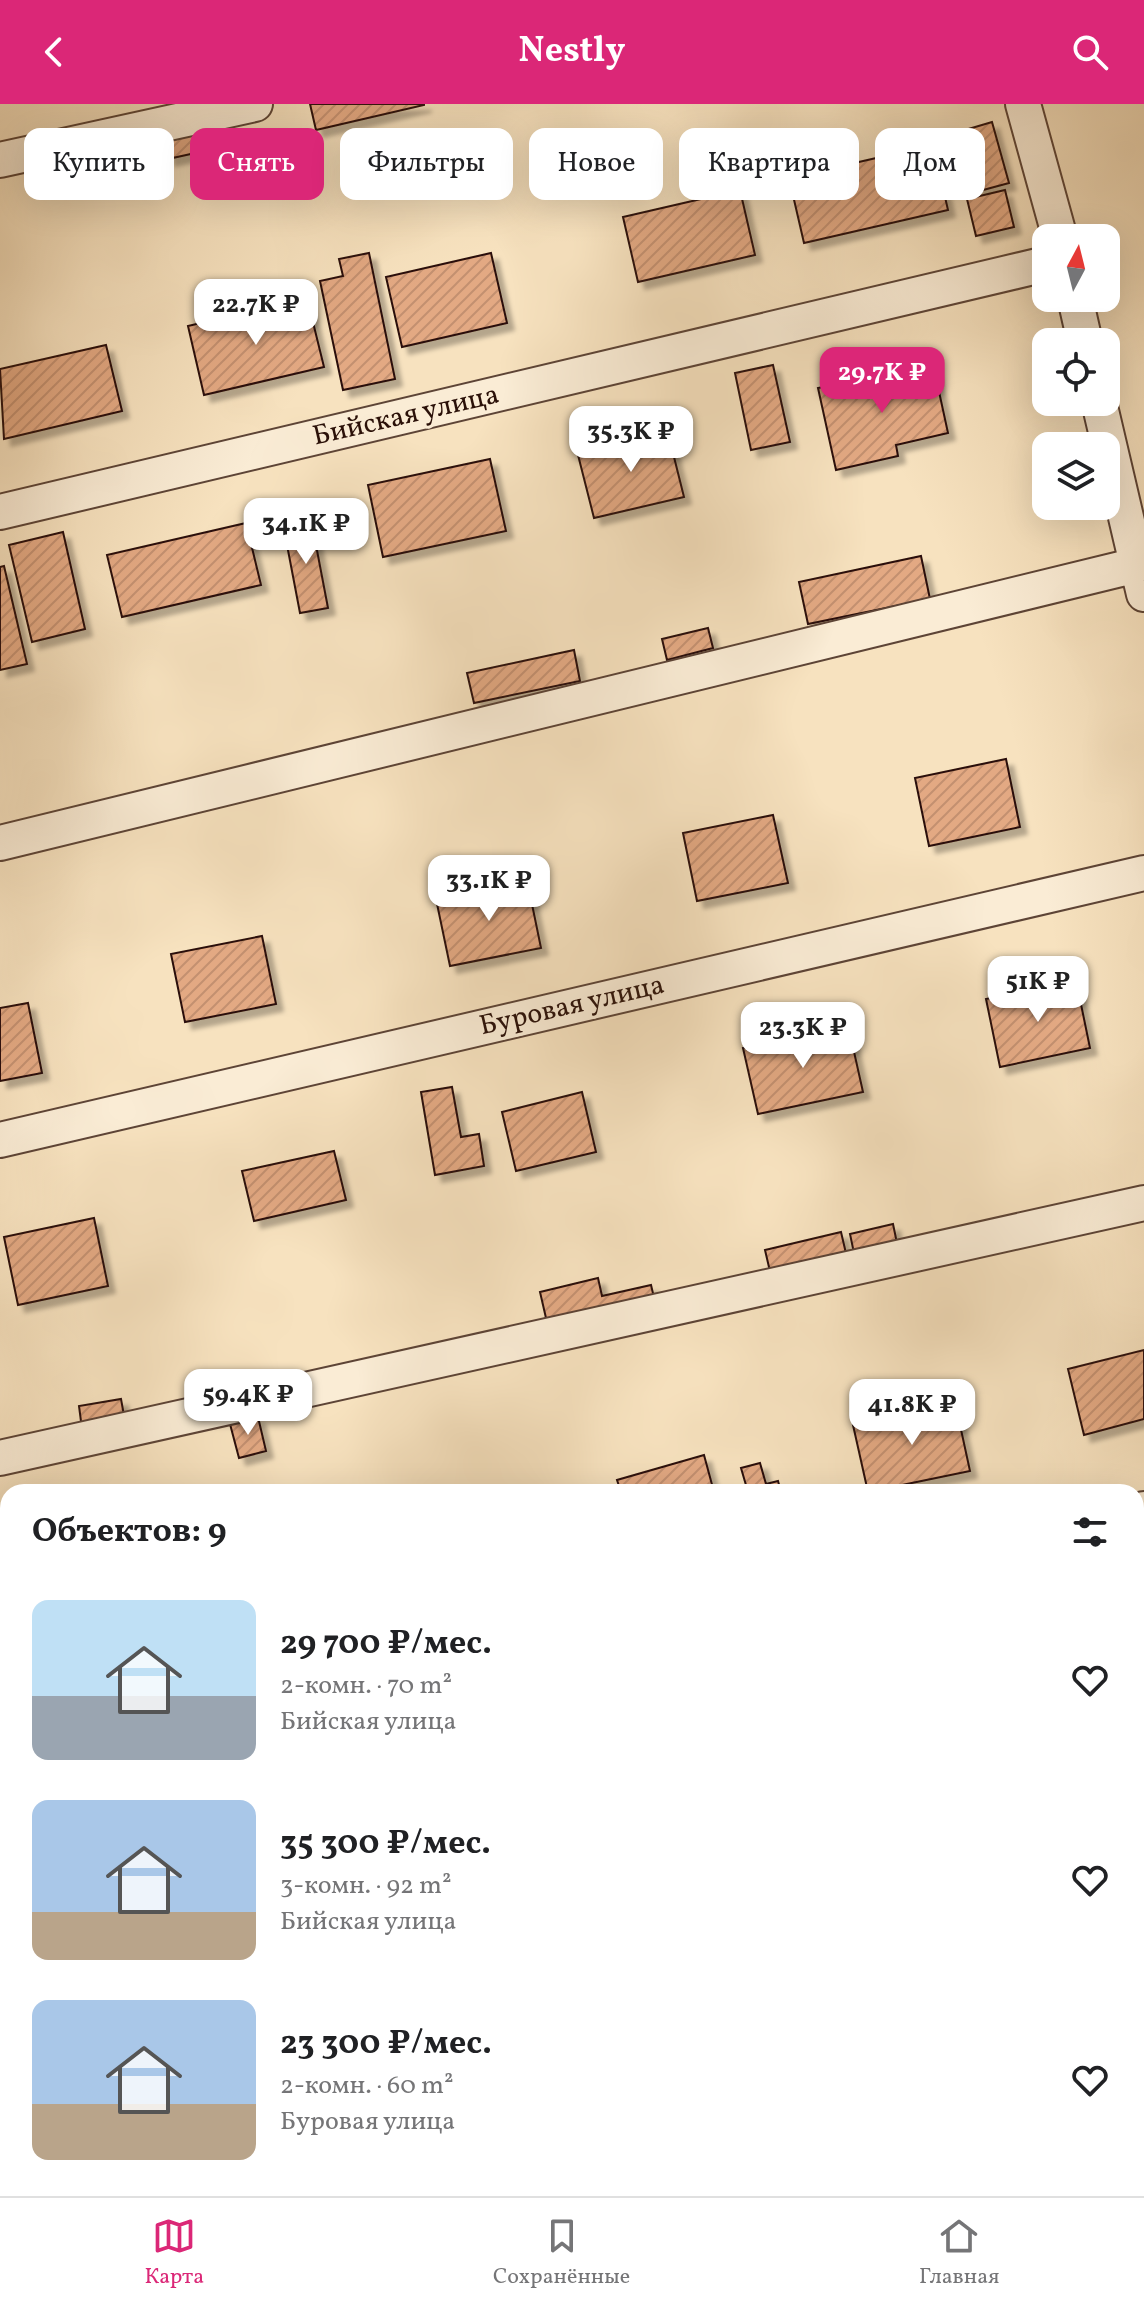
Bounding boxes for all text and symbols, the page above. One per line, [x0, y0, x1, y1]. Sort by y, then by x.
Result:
text: Nestly [519, 27, 625, 77]
icon: back [32, 30, 76, 74]
icon: search [1068, 30, 1112, 74]
chip: Купить [24, 128, 174, 200]
chip: Снять [190, 128, 324, 200]
chip: Фильтры [340, 128, 513, 200]
chip: Новое [529, 128, 663, 200]
chip: Квартира [679, 128, 859, 200]
chip: Дом [875, 128, 985, 200]
north arrow [1032, 224, 1120, 312]
map controls [1032, 224, 1120, 520]
pin: 22.7K ₽ [182, 279, 330, 347]
text: 22.7K ₽ [212, 287, 300, 323]
button: locate [1032, 328, 1120, 416]
pin: 29.7K ₽ [808, 347, 956, 415]
text: 29.7K ₽ [838, 355, 926, 391]
street label: Бийская улица [309, 376, 503, 456]
pin: 35.3K ₽ [557, 406, 705, 474]
text: 35.3K ₽ [587, 414, 675, 450]
button: layers [1032, 432, 1120, 520]
pin: 34.1K ₽ [232, 498, 380, 566]
text: 34.1K ₽ [262, 506, 350, 542]
pin: 33.1K ₽ [415, 855, 563, 923]
text: 33.1K ₽ [446, 863, 532, 899]
pin: 51K ₽ [982, 956, 1094, 1024]
text: 51K ₽ [1006, 964, 1070, 1000]
street label: Буровая улица [476, 966, 668, 1046]
pin: 23.3K ₽ [729, 1002, 877, 1070]
text: 23.3K ₽ [759, 1010, 847, 1046]
pin: 59.4K ₽ [174, 1369, 322, 1437]
text: 59.4K ₽ [202, 1377, 294, 1413]
pin: 41.8K ₽ [838, 1379, 986, 1447]
text: 41.8K ₽ [867, 1387, 957, 1423]
text: Объектов: 9 [32, 1509, 227, 1556]
icon: filters [1068, 1510, 1112, 1554]
text: 29 700 ₽/мес. [280, 1621, 492, 1668]
icon: home [96, 1632, 192, 1728]
icon: heart [1068, 1658, 1112, 1702]
text: 2-комн. · 70 m² [280, 1668, 452, 1704]
text: Бийская улица [280, 1704, 456, 1740]
text: 35 300 ₽/мес. [280, 1821, 491, 1868]
icon: home [96, 1832, 192, 1928]
icon: heart [1068, 1858, 1112, 1902]
text: 3-комн. · 92 m² [280, 1868, 452, 1904]
text: Бийская улица [280, 1904, 456, 1940]
text: 23 300 ₽/мес. [280, 2021, 492, 2068]
icon: home [96, 2032, 192, 2128]
icon: heart [1068, 2058, 1112, 2102]
text: 2-комн. · 60 m² [280, 2068, 454, 2104]
text: Буровая улица [280, 2104, 455, 2140]
tab: Карта [144, 2214, 204, 2293]
tab: Сохранённые [493, 2214, 630, 2293]
tab: Главная [919, 2214, 1000, 2293]

